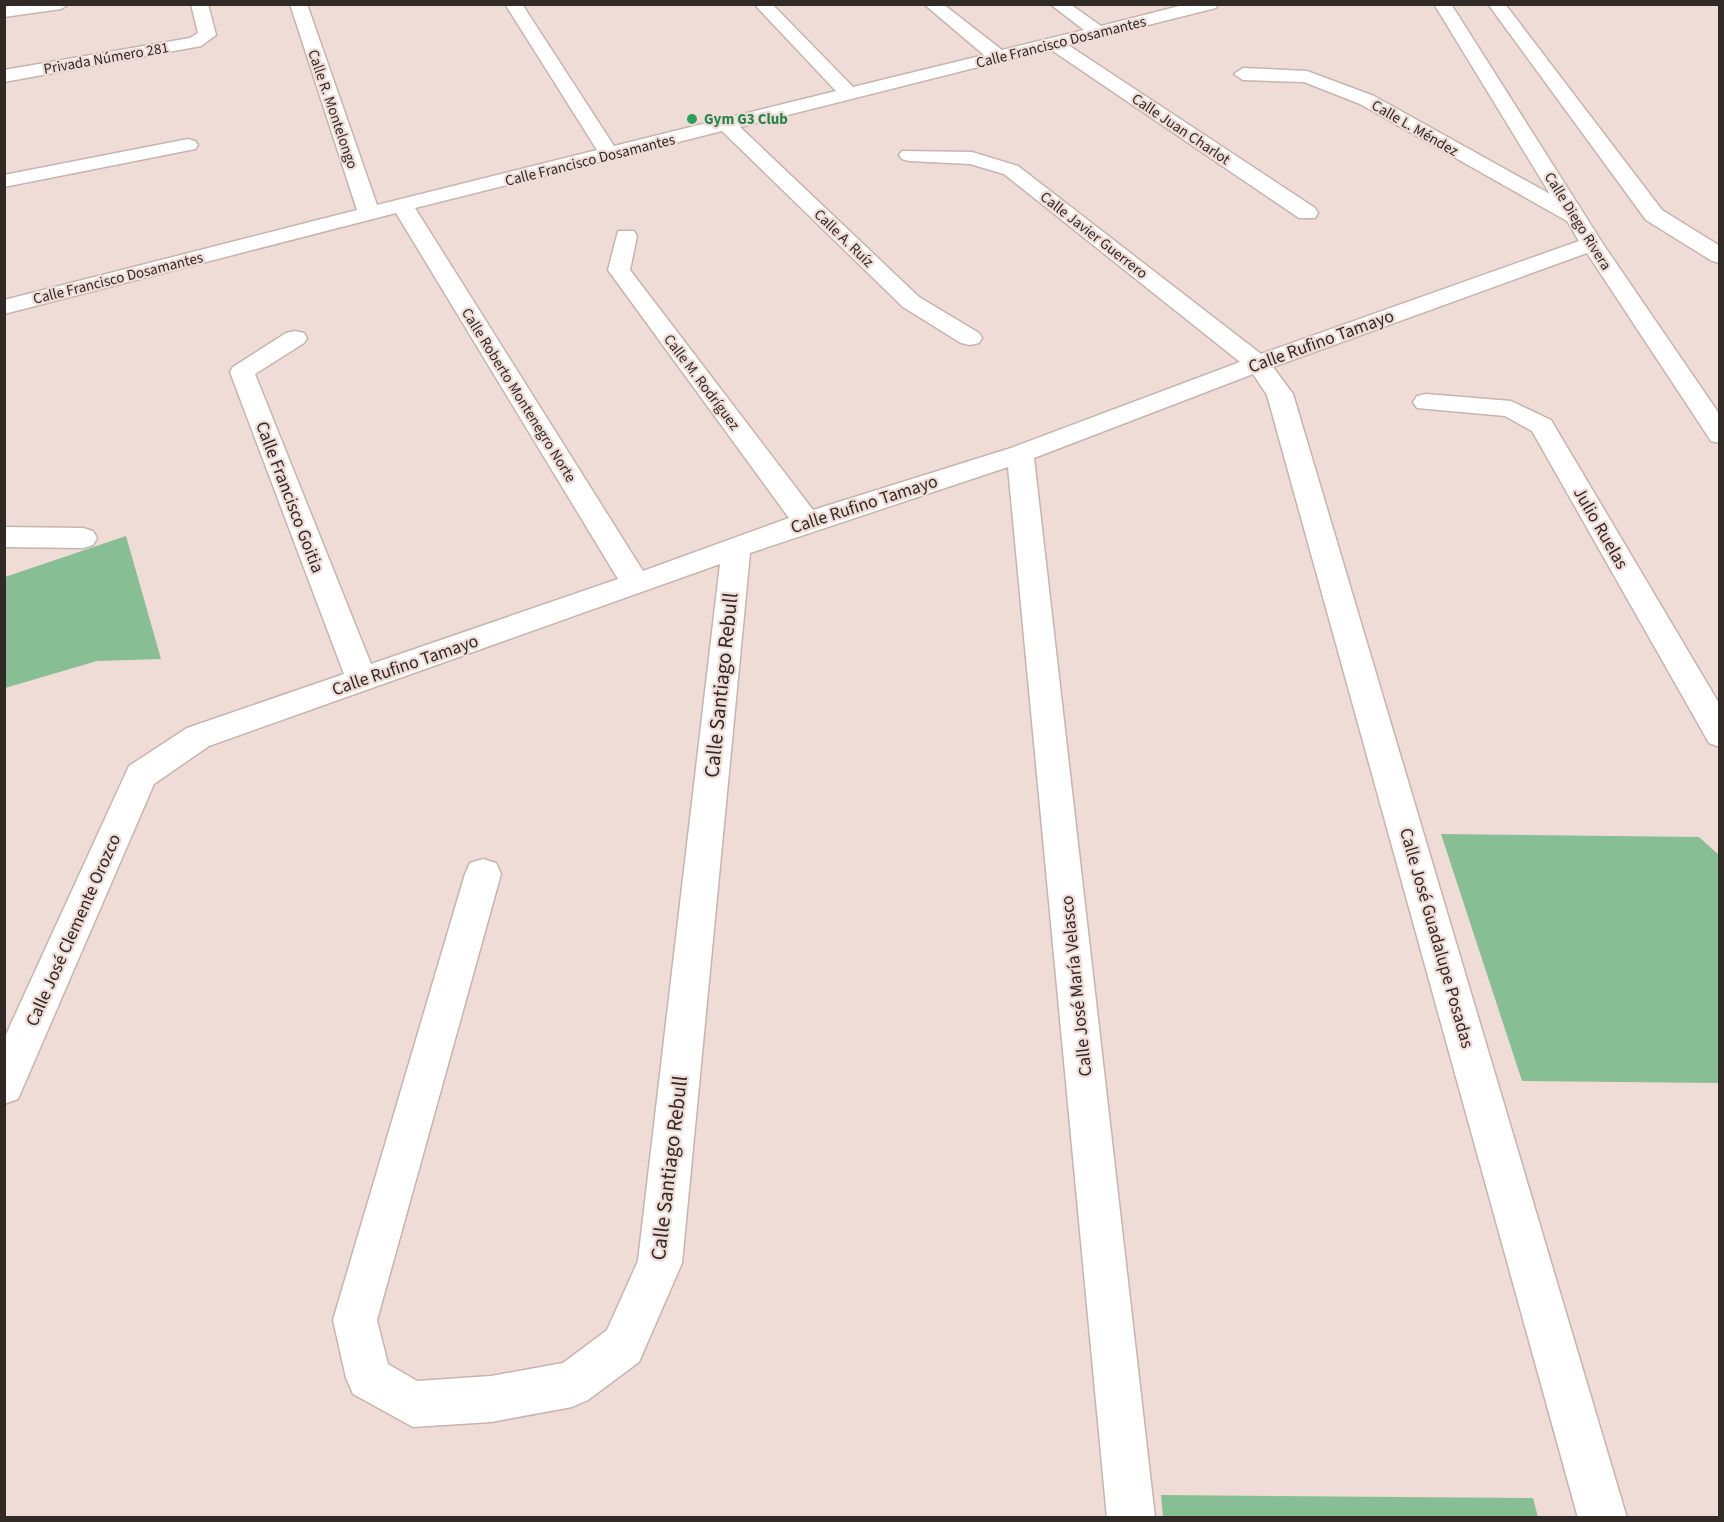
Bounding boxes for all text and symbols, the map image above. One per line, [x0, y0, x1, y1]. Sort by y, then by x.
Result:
street label: Calle Francisco Dosamantes [974, 11, 1148, 74]
street label: Privada Número 281 [42, 37, 170, 80]
street label: Calle R. Montelongo [302, 47, 363, 172]
street label: Calle Juan Charlot [1127, 89, 1234, 170]
street label: Calle L. Méndez [1368, 95, 1462, 162]
place label: Gym G3 Club [704, 109, 788, 130]
marker: Gym G3 Club [685, 112, 699, 126]
street label: Calle Francisco Dosamantes [503, 129, 677, 192]
street label: Calle Diego Rivera [1539, 168, 1616, 274]
street label: Calle Javier Guerrero [1036, 187, 1152, 284]
street label: Calle A. Ruíz [809, 204, 878, 272]
street label: Calle Francisco Dosamantes [31, 247, 205, 310]
street label: Calle Rufino Tamayo [1245, 303, 1398, 379]
street label: Calle Roberto Montenegro Norte [456, 304, 581, 486]
street label: Calle M. Rodríguez [659, 330, 745, 435]
street label: Calle Francisco Goitia [249, 418, 330, 577]
street label: Calle Rufino Tamayo [787, 469, 941, 540]
street label: Julio Ruelas [1567, 483, 1634, 574]
street label: Calle Santiago Rebull [696, 591, 746, 779]
street label: Calle Rufino Tamayo [329, 629, 482, 702]
street label: Calle José Guadalupe Posadas [1393, 825, 1480, 1051]
street label: Calle José Clemente Orozco [20, 830, 127, 1030]
street label: Calle José María Velasco [1055, 894, 1098, 1078]
street label: Calle Santiago Rebull [643, 1074, 695, 1262]

